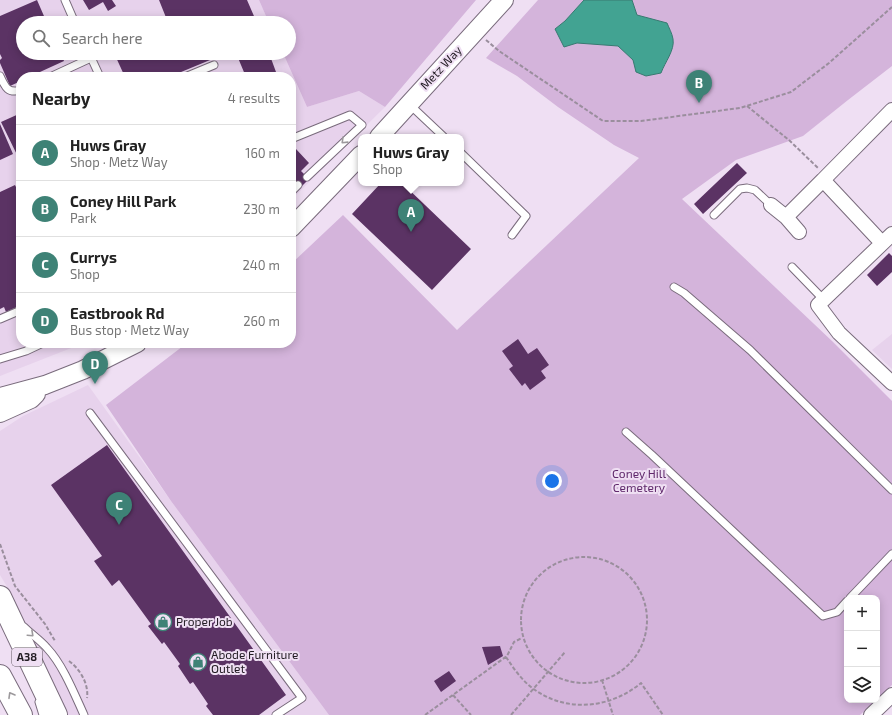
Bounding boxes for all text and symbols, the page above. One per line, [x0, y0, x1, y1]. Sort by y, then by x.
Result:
search box [16, 16, 296, 60]
icon: search [30, 27, 52, 49]
text: Search here [62, 29, 143, 47]
street label: Metz Way [417, 42, 464, 92]
pin: B [686, 70, 712, 103]
text: Nearby [32, 88, 90, 108]
text: 4 results [228, 90, 280, 106]
popup [358, 134, 464, 186]
text: Huws Gray [70, 136, 146, 154]
one-way arrow [341, 136, 349, 144]
text: Huws Gray [373, 143, 449, 161]
text: A [41, 145, 49, 161]
text: 160 m [245, 145, 280, 161]
text: Shop · Metz Way [70, 154, 168, 170]
text: Shop [373, 161, 403, 177]
text: Coney Hill Park [70, 192, 176, 210]
pin: A [398, 199, 424, 232]
text: B [41, 201, 49, 217]
text: 230 m [243, 201, 280, 217]
text: Park [70, 210, 97, 226]
text: Currys [70, 248, 117, 266]
text: C [41, 257, 49, 273]
text: 240 m [243, 257, 280, 273]
text: Shop [70, 266, 100, 282]
text: Eastbrook Rd [70, 304, 164, 322]
text: D [41, 313, 49, 329]
text: 260 m [243, 313, 280, 329]
text: Bus stop · Metz Way [70, 322, 189, 338]
pin: D [82, 351, 108, 384]
park label: Coney Hill Cemetery [612, 466, 666, 494]
your location [542, 471, 562, 491]
pin: C [106, 492, 132, 525]
map controls [844, 595, 880, 703]
button: + [844, 595, 880, 631]
shop icon: Proper Job [153, 612, 173, 632]
place label: Proper Job [176, 614, 233, 628]
one-way arrow [26, 630, 34, 637]
button: − [844, 631, 880, 667]
place label: Abode Furniture Outlet [211, 647, 299, 675]
road number: A38 [12, 648, 42, 666]
shop icon: Abode Furniture Outlet [188, 652, 208, 672]
button: layers [844, 667, 880, 703]
one-way arrow [9, 692, 16, 699]

